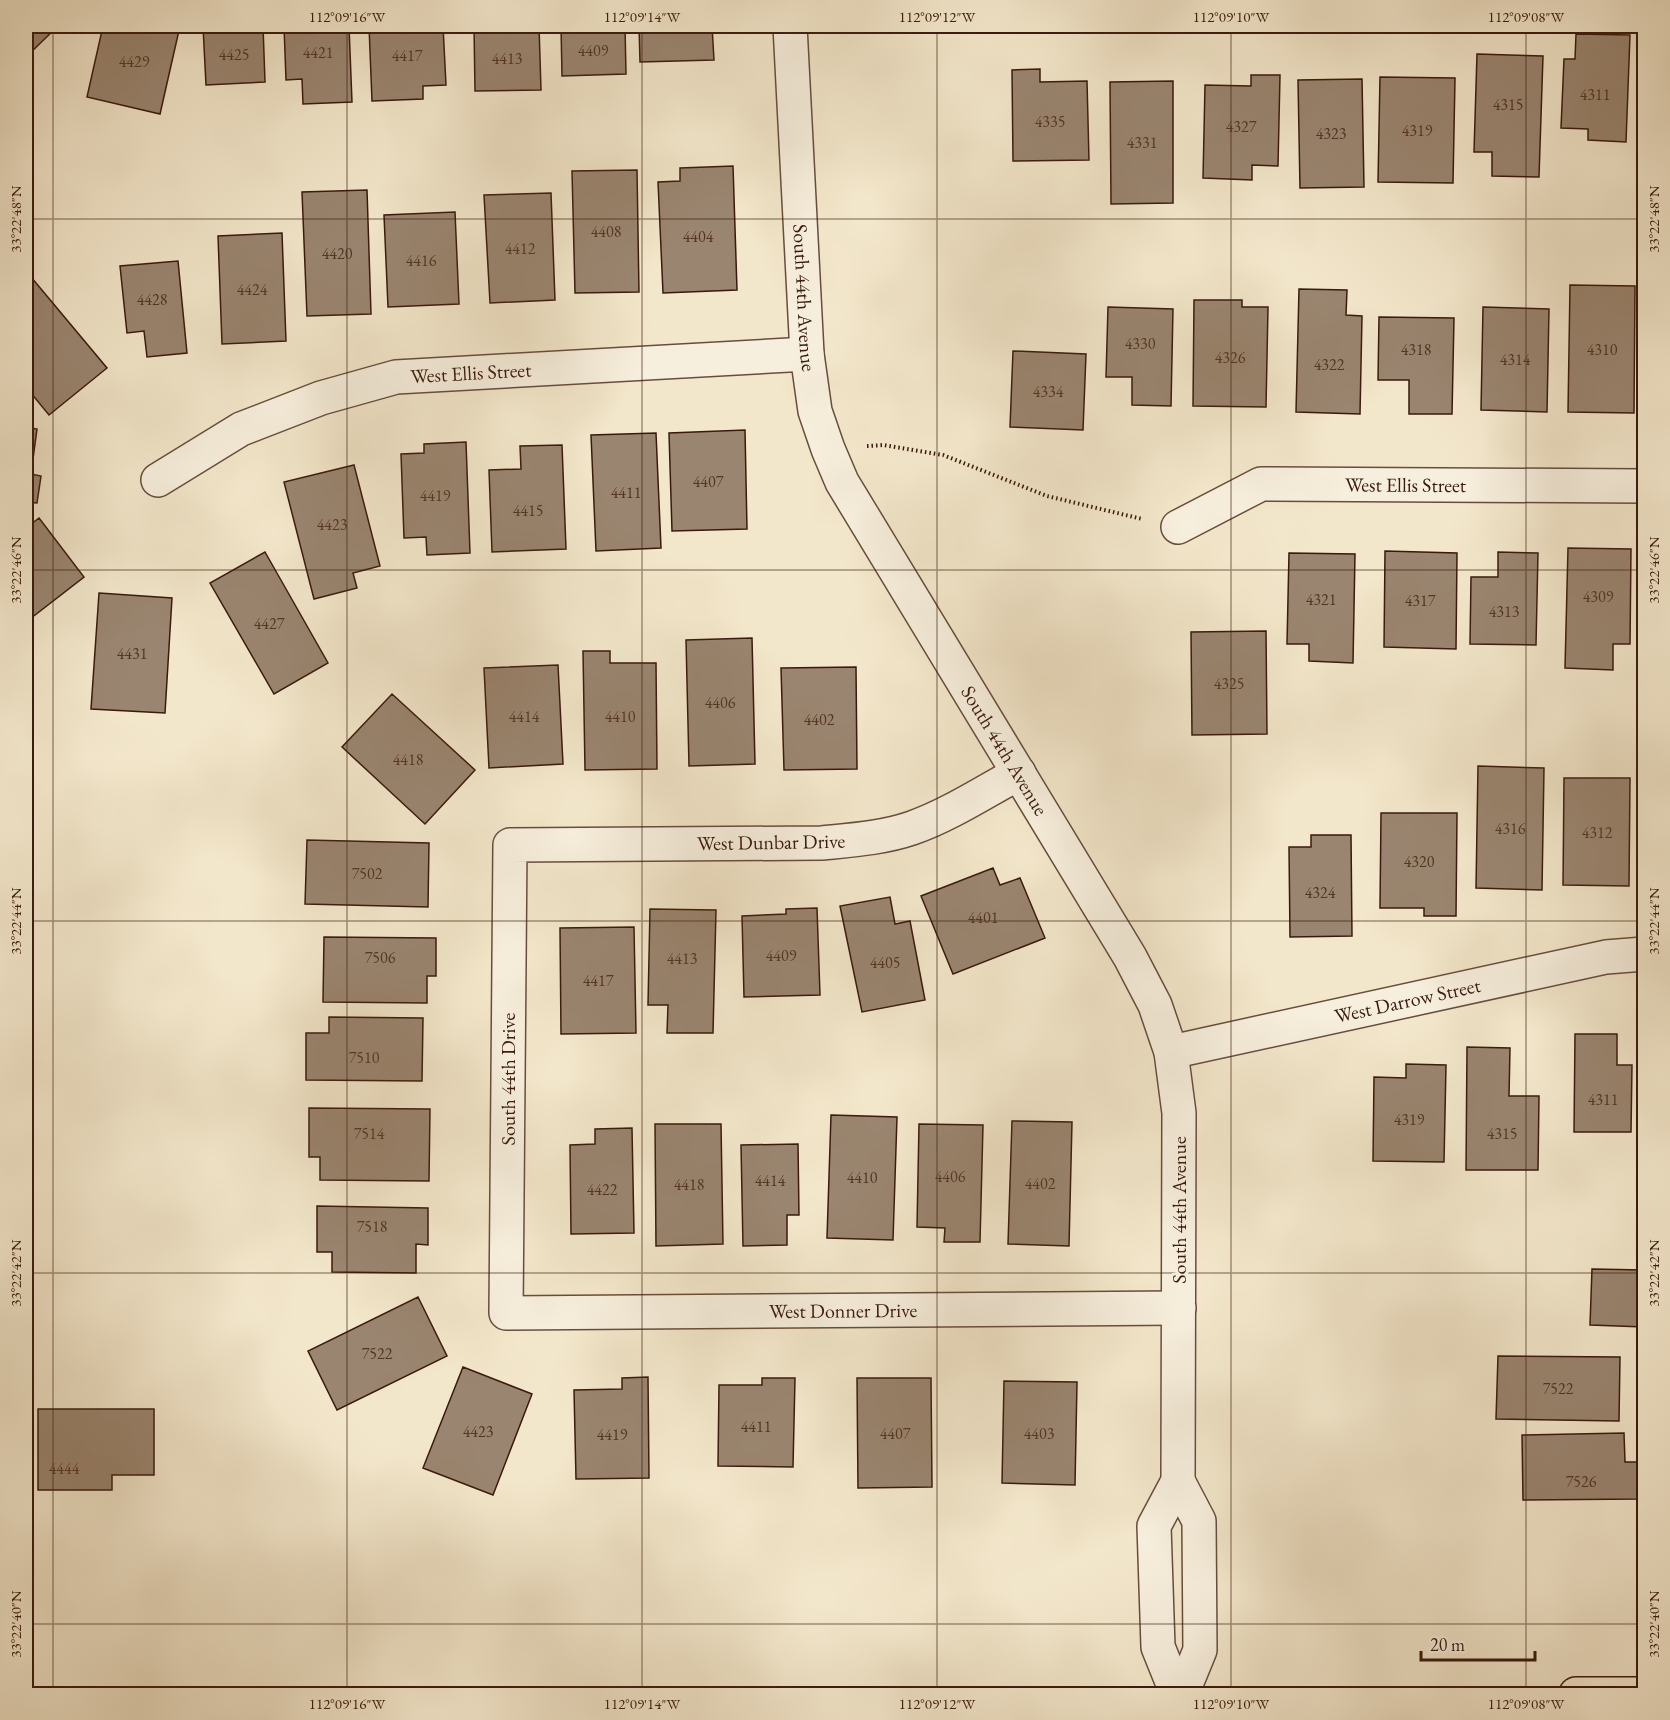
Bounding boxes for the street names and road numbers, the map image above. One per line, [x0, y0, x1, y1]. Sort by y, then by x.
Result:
street label: South 44th Avenue [787, 223, 822, 373]
street label: West Ellis Street [410, 356, 533, 389]
street label: West Ellis Street [1345, 471, 1467, 498]
street label: South 44th Avenue [955, 681, 1054, 821]
street label: West Dunbar Drive [697, 828, 846, 856]
street label: West Darrow Street [1332, 972, 1484, 1029]
street label: South 44th Drive [495, 1012, 521, 1145]
street label: South 44th Avenue [1166, 1136, 1192, 1284]
street label: West Donner Drive [769, 1297, 917, 1324]

